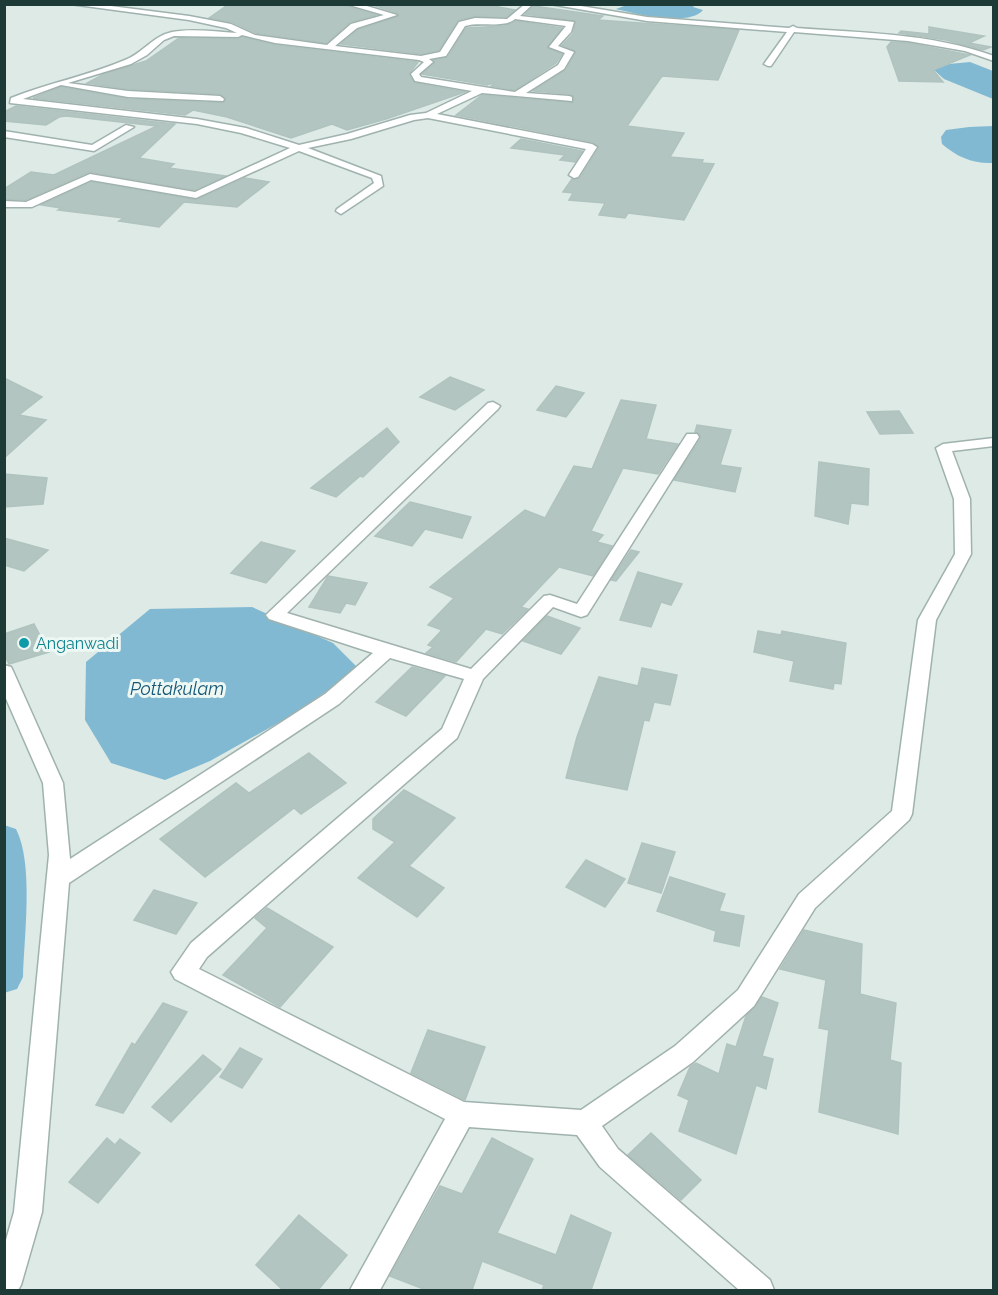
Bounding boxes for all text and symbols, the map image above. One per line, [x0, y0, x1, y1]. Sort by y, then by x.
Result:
place label: Anganwadi [36, 634, 119, 653]
marker: Anganwadi [17, 636, 31, 650]
water label: Pottakulam [130, 678, 224, 699]

